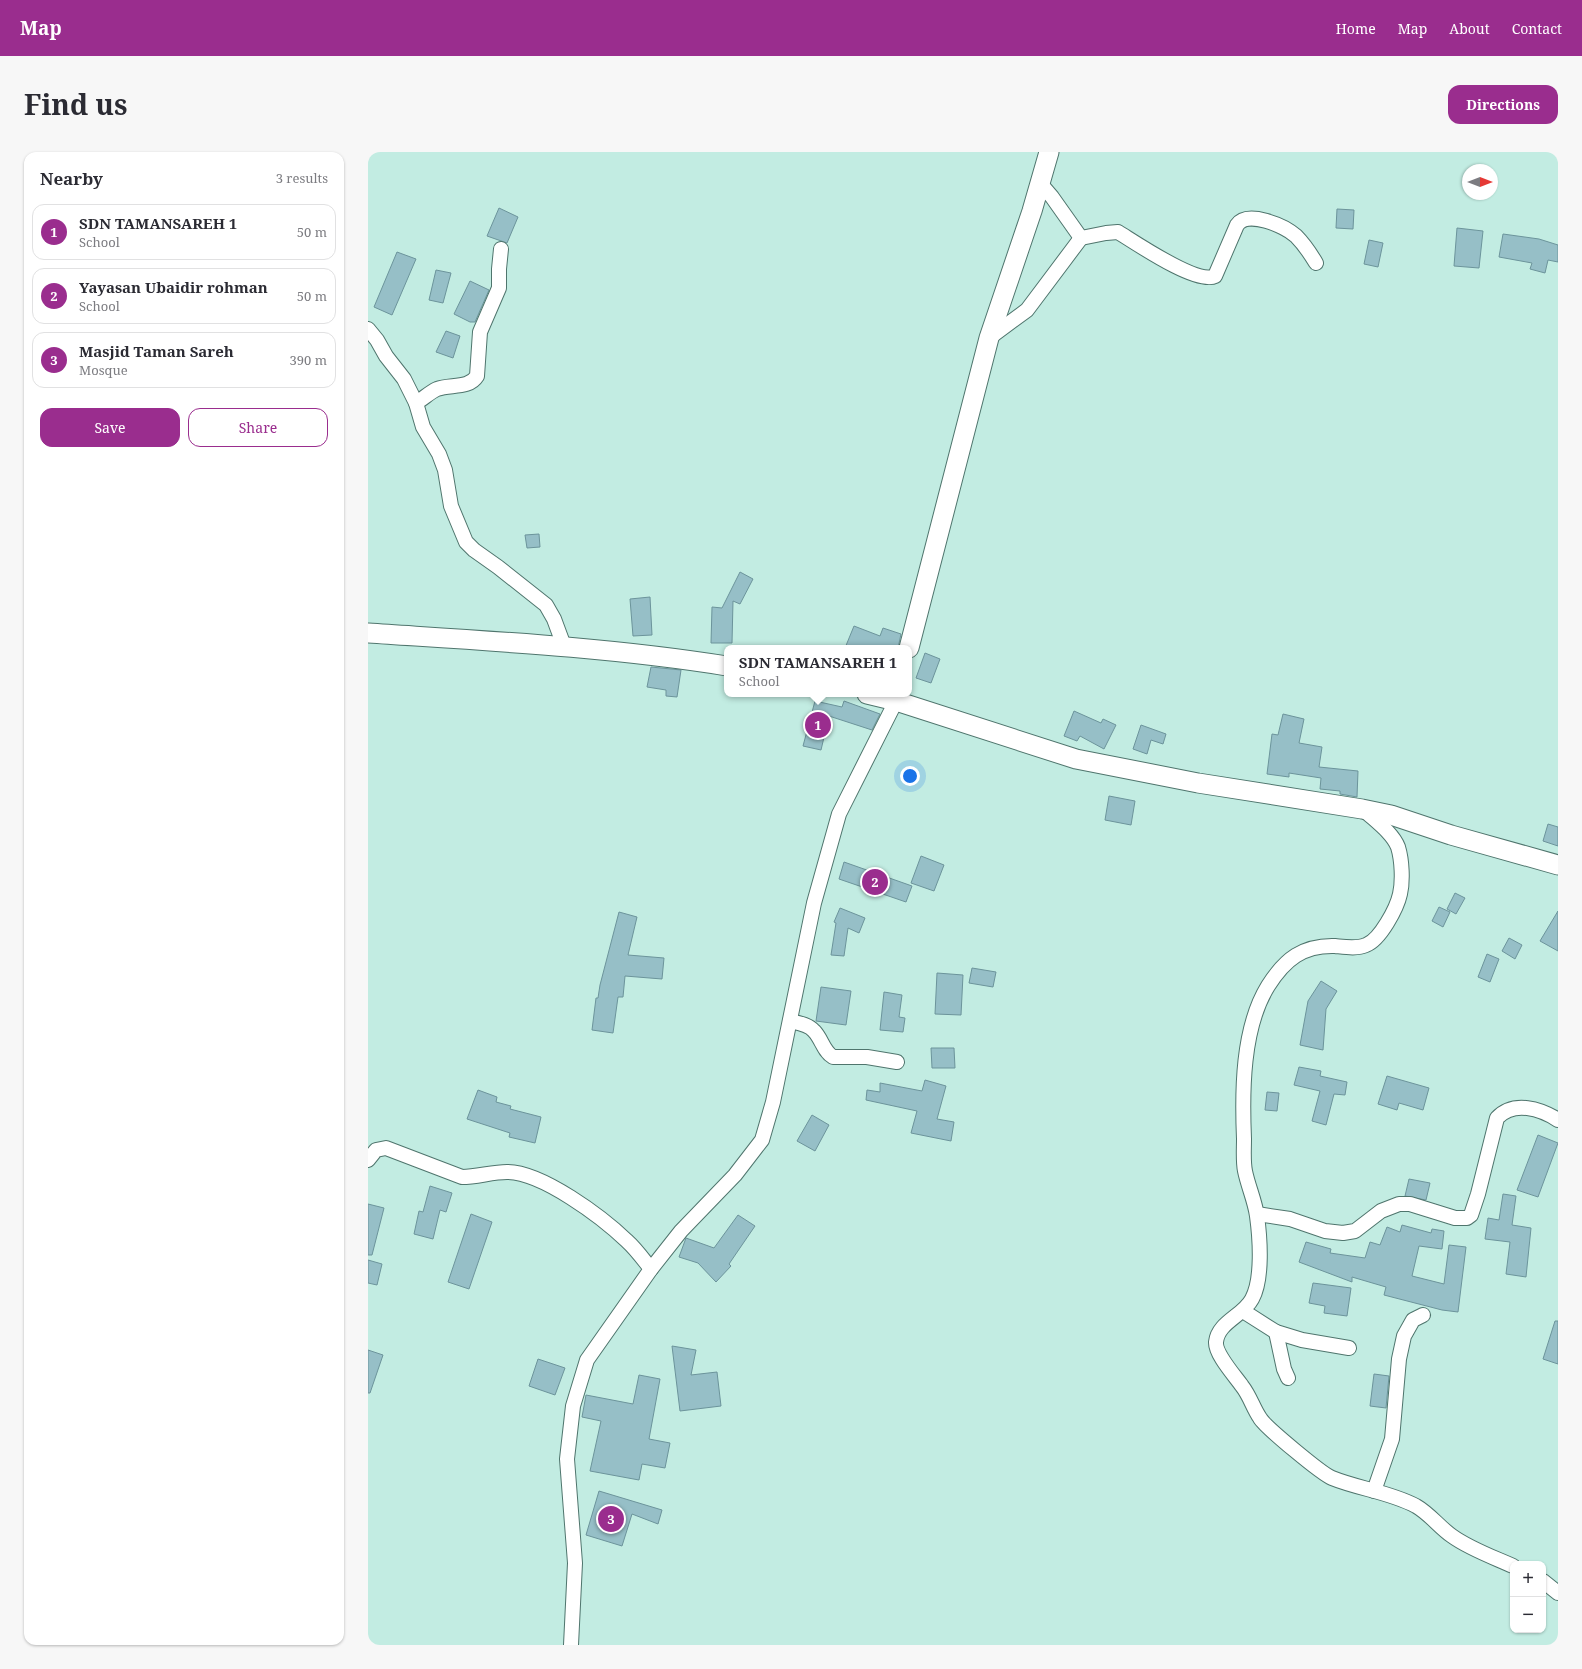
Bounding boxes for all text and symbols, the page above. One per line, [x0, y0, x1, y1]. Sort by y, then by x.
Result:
text: Map [20, 15, 62, 41]
text: Home [1336, 19, 1376, 38]
text: Map [1398, 19, 1427, 38]
text: About [1449, 19, 1490, 38]
text: Contact [1512, 19, 1562, 38]
text: Find us [24, 85, 128, 123]
button: Directions [1448, 85, 1558, 124]
north arrow [1462, 164, 1498, 200]
text: Nearby [40, 167, 103, 190]
text: 3 results [276, 169, 328, 187]
text: SDN TAMANSAREH 1 [79, 213, 237, 233]
text: 1 [50, 223, 58, 241]
text: 50 m [297, 223, 327, 241]
text: School [79, 233, 120, 251]
text: Yayasan Ubaidir rohman [79, 277, 268, 297]
text: 2 [50, 287, 58, 305]
text: 50 m [297, 287, 327, 305]
text: School [79, 297, 120, 315]
text: Masjid Taman Sareh [79, 341, 234, 361]
text: 3 [50, 351, 58, 369]
text: 390 m [290, 351, 327, 369]
text: Mosque [79, 361, 128, 379]
button: Save [40, 408, 180, 447]
button: Share [188, 408, 328, 447]
popup [724, 645, 912, 697]
text: SDN TAMANSAREH 1 [739, 652, 897, 672]
text: School [739, 672, 780, 690]
pin: 1 [805, 710, 831, 740]
your location [900, 766, 920, 786]
pin: 2 [862, 867, 888, 897]
pin: 3 [598, 1504, 624, 1534]
map controls [1510, 1561, 1546, 1633]
button: + [1510, 1561, 1546, 1597]
button: − [1510, 1597, 1546, 1633]

